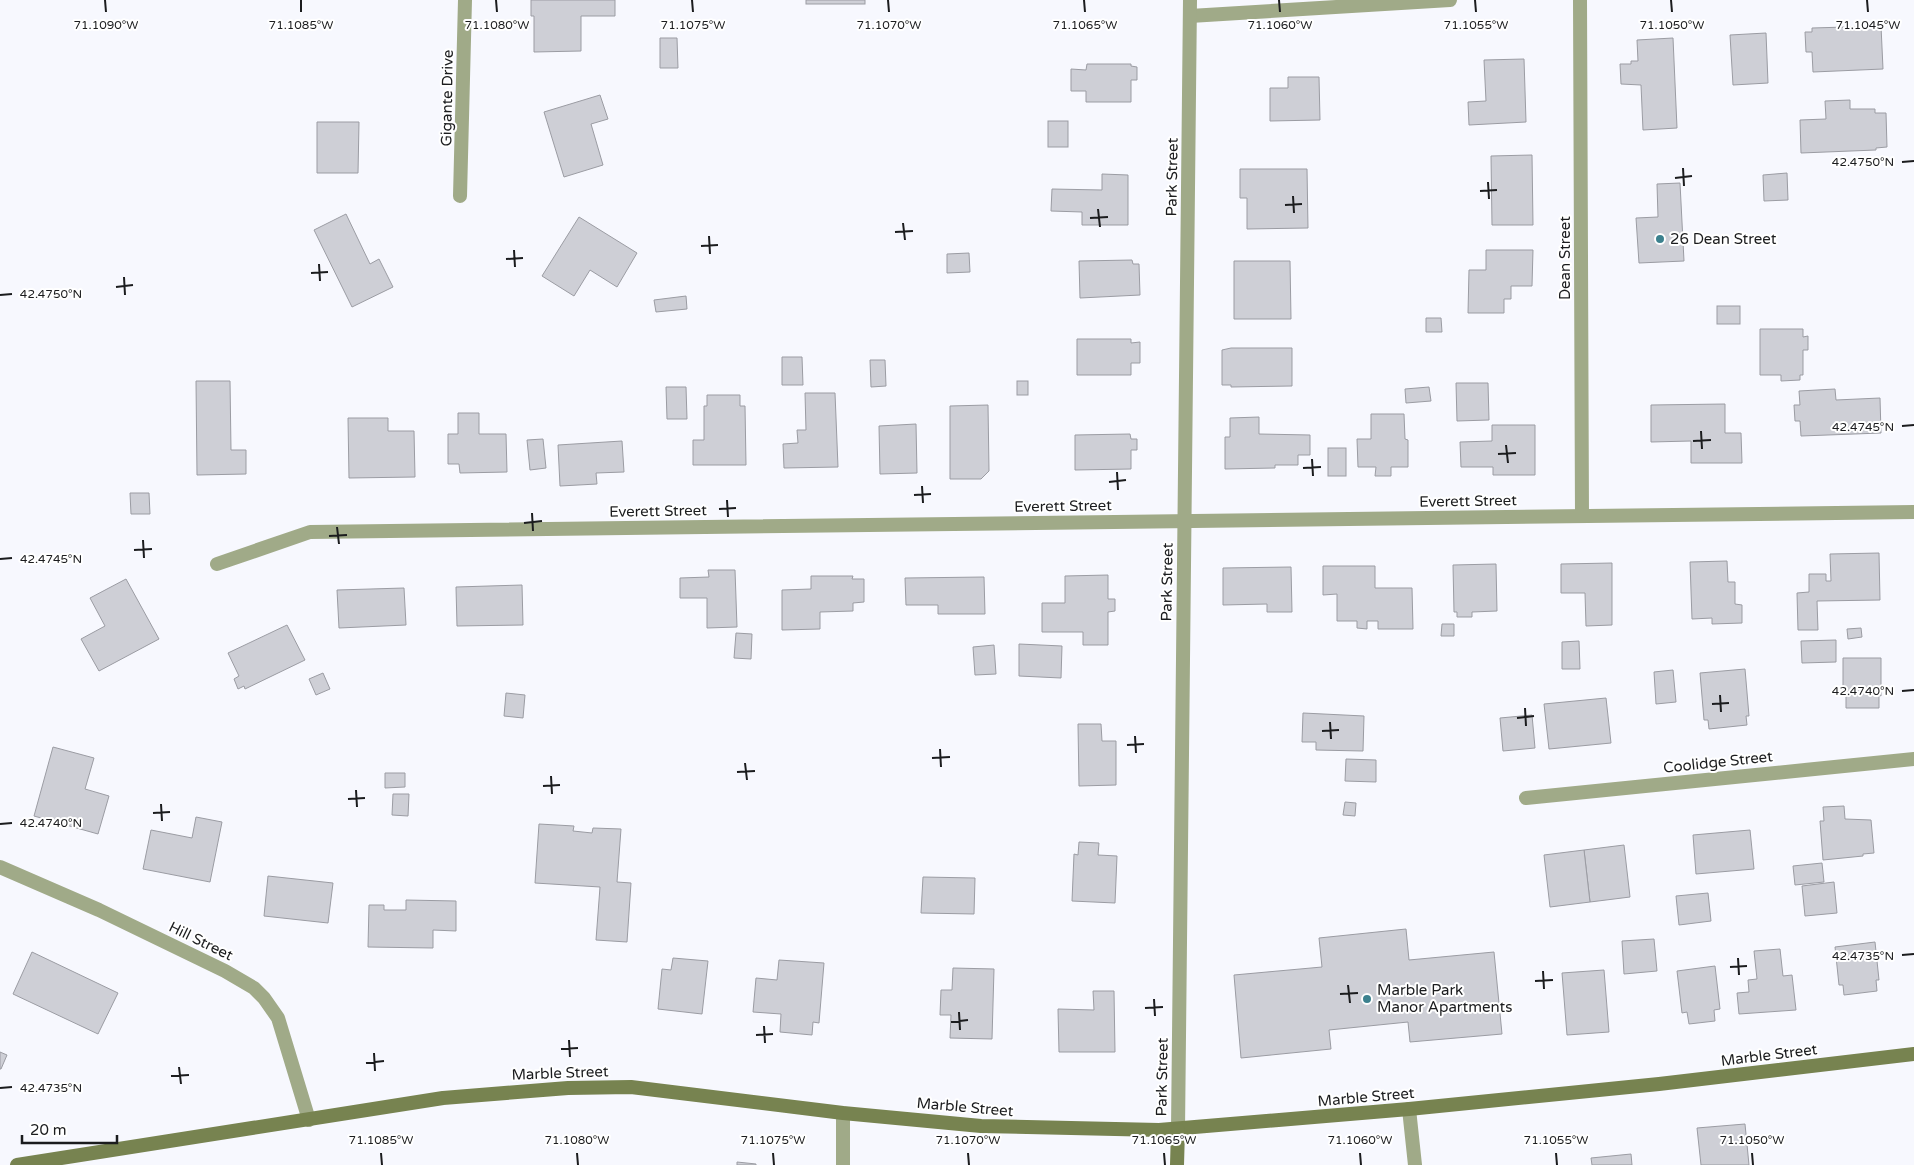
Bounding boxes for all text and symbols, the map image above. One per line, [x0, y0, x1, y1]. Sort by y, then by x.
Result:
text: 71.1090°W [73, 18, 139, 32]
text: 71.1085°W [269, 18, 333, 32]
text: 71.1080°W [464, 18, 530, 32]
text: 71.1075°W [661, 18, 725, 32]
text: 71.1070°W [856, 18, 922, 32]
text: 71.1065°W [1053, 18, 1117, 32]
text: 71.1060°W [1247, 18, 1313, 32]
text: 71.1055°W [1444, 18, 1508, 32]
text: 71.1050°W [1639, 18, 1705, 32]
text: 71.1045°W [1836, 18, 1900, 32]
street label: Gigante Drive [437, 49, 457, 147]
street label: Park Street [1162, 137, 1182, 217]
text: 42.4750°N [1832, 155, 1894, 169]
street label: Dean Street [1556, 216, 1574, 300]
place label: 26 Dean Street [1670, 230, 1777, 248]
marker: 26 Dean Street [1654, 233, 1666, 245]
text: 42.4750°N [20, 287, 82, 301]
text: 42.4745°N [1832, 420, 1894, 434]
street label: Everett Street [1419, 491, 1517, 511]
street label: Everett Street [1014, 496, 1112, 516]
street label: Everett Street [609, 501, 707, 521]
street label: Park Street [1157, 542, 1177, 622]
text: 42.4745°N [20, 552, 82, 566]
text: 42.4740°N [1832, 684, 1894, 698]
street label: Coolidge Street [1662, 747, 1774, 777]
text: 42.4740°N [20, 816, 82, 830]
street label: Hill Street [166, 918, 236, 964]
text: 42.4735°N [1832, 949, 1894, 963]
place label: Marble Park Manor Apartments [1377, 981, 1512, 1016]
marker: Marble Park Manor Apartments [1361, 993, 1373, 1005]
street label: Park Street [1152, 1037, 1172, 1117]
street label: Marble Street [1720, 1040, 1819, 1070]
street label: Marble Street [511, 1062, 609, 1084]
text: 42.4735°N [20, 1081, 82, 1095]
street label: Marble Street [1317, 1084, 1415, 1110]
street label: Marble Street [916, 1094, 1014, 1120]
scale bar [22, 1112, 118, 1144]
text: 20 m [30, 1121, 67, 1139]
text: 71.1085°W [349, 1133, 413, 1147]
text: 71.1080°W [544, 1133, 610, 1147]
text: 71.1075°W [741, 1133, 805, 1147]
text: 71.1070°W [935, 1133, 1001, 1147]
text: 71.1065°W [1132, 1133, 1196, 1147]
text: 71.1060°W [1327, 1133, 1393, 1147]
text: 71.1055°W [1524, 1133, 1588, 1147]
text: 71.1050°W [1719, 1133, 1785, 1147]

